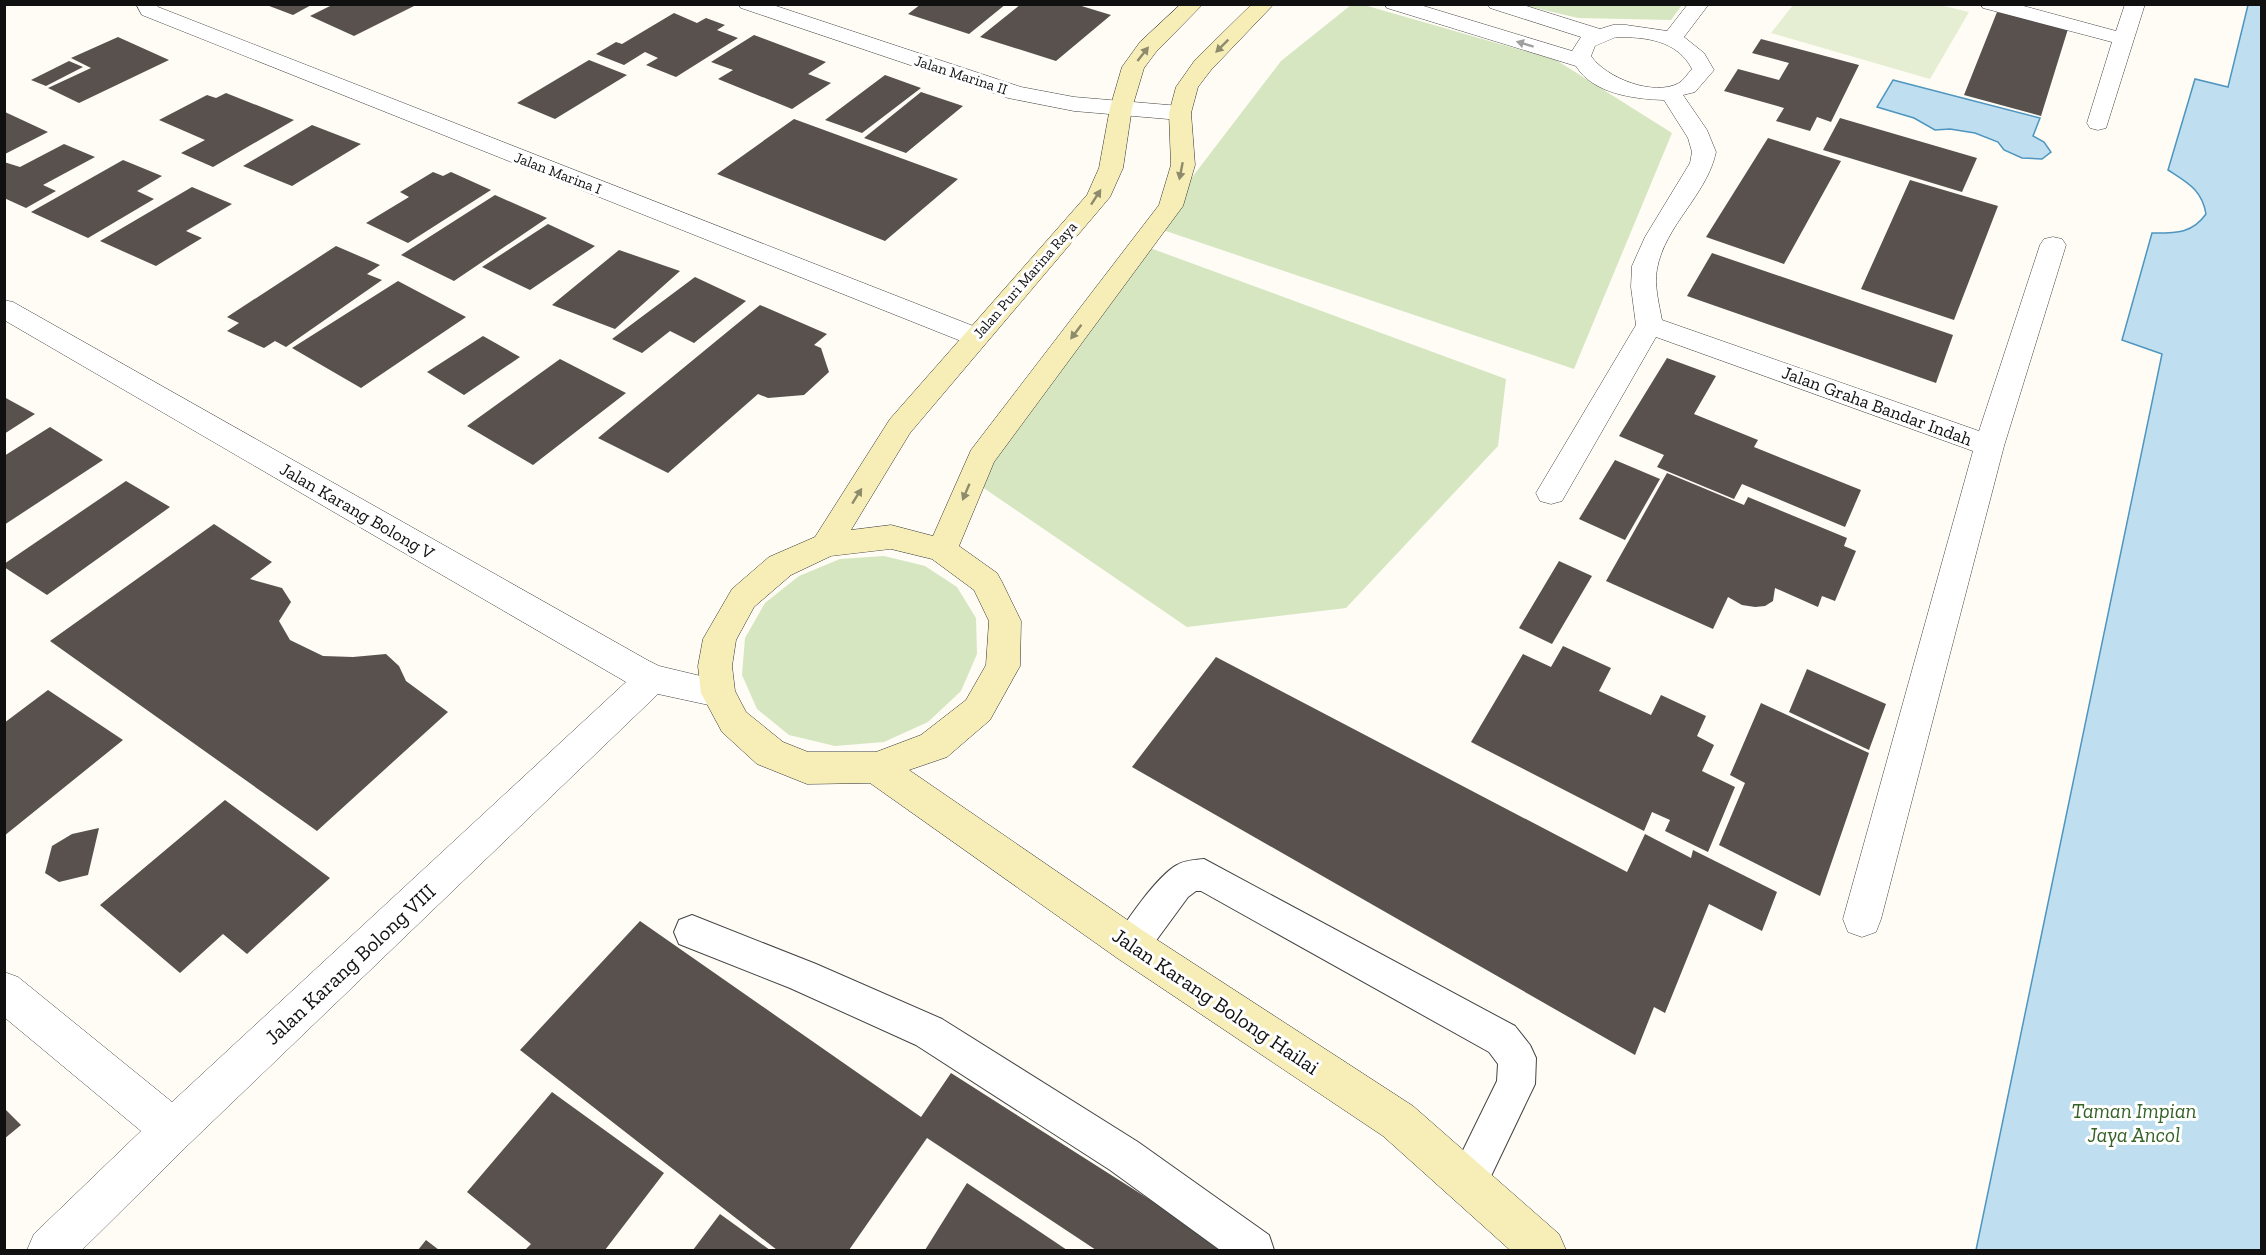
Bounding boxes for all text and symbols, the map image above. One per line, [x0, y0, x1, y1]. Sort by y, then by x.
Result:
one-way arrow [1215, 39, 1230, 53]
one-way arrow [1516, 39, 1534, 48]
one-way arrow [1136, 47, 1148, 62]
street label: Jalan Marina II [912, 52, 1010, 99]
street label: Jalan Marina I [512, 148, 604, 198]
one-way arrow [1176, 162, 1185, 181]
one-way arrow [1091, 189, 1102, 205]
street label: Jalan Puri Marina Raya [969, 218, 1081, 342]
one-way arrow [1069, 324, 1082, 340]
street label: Jalan Graha Bandar Indah [1779, 361, 1975, 451]
street label: Jalan Karang Bolong V [276, 458, 438, 564]
one-way arrow [962, 484, 971, 501]
one-way arrow [851, 488, 862, 504]
street label: Jalan Karang Bolong VIII [260, 879, 440, 1049]
street label: Jalan Karang Bolong Hailai [1108, 922, 1324, 1080]
park label: Taman Impian Jaya Ancol [2071, 1098, 2197, 1147]

